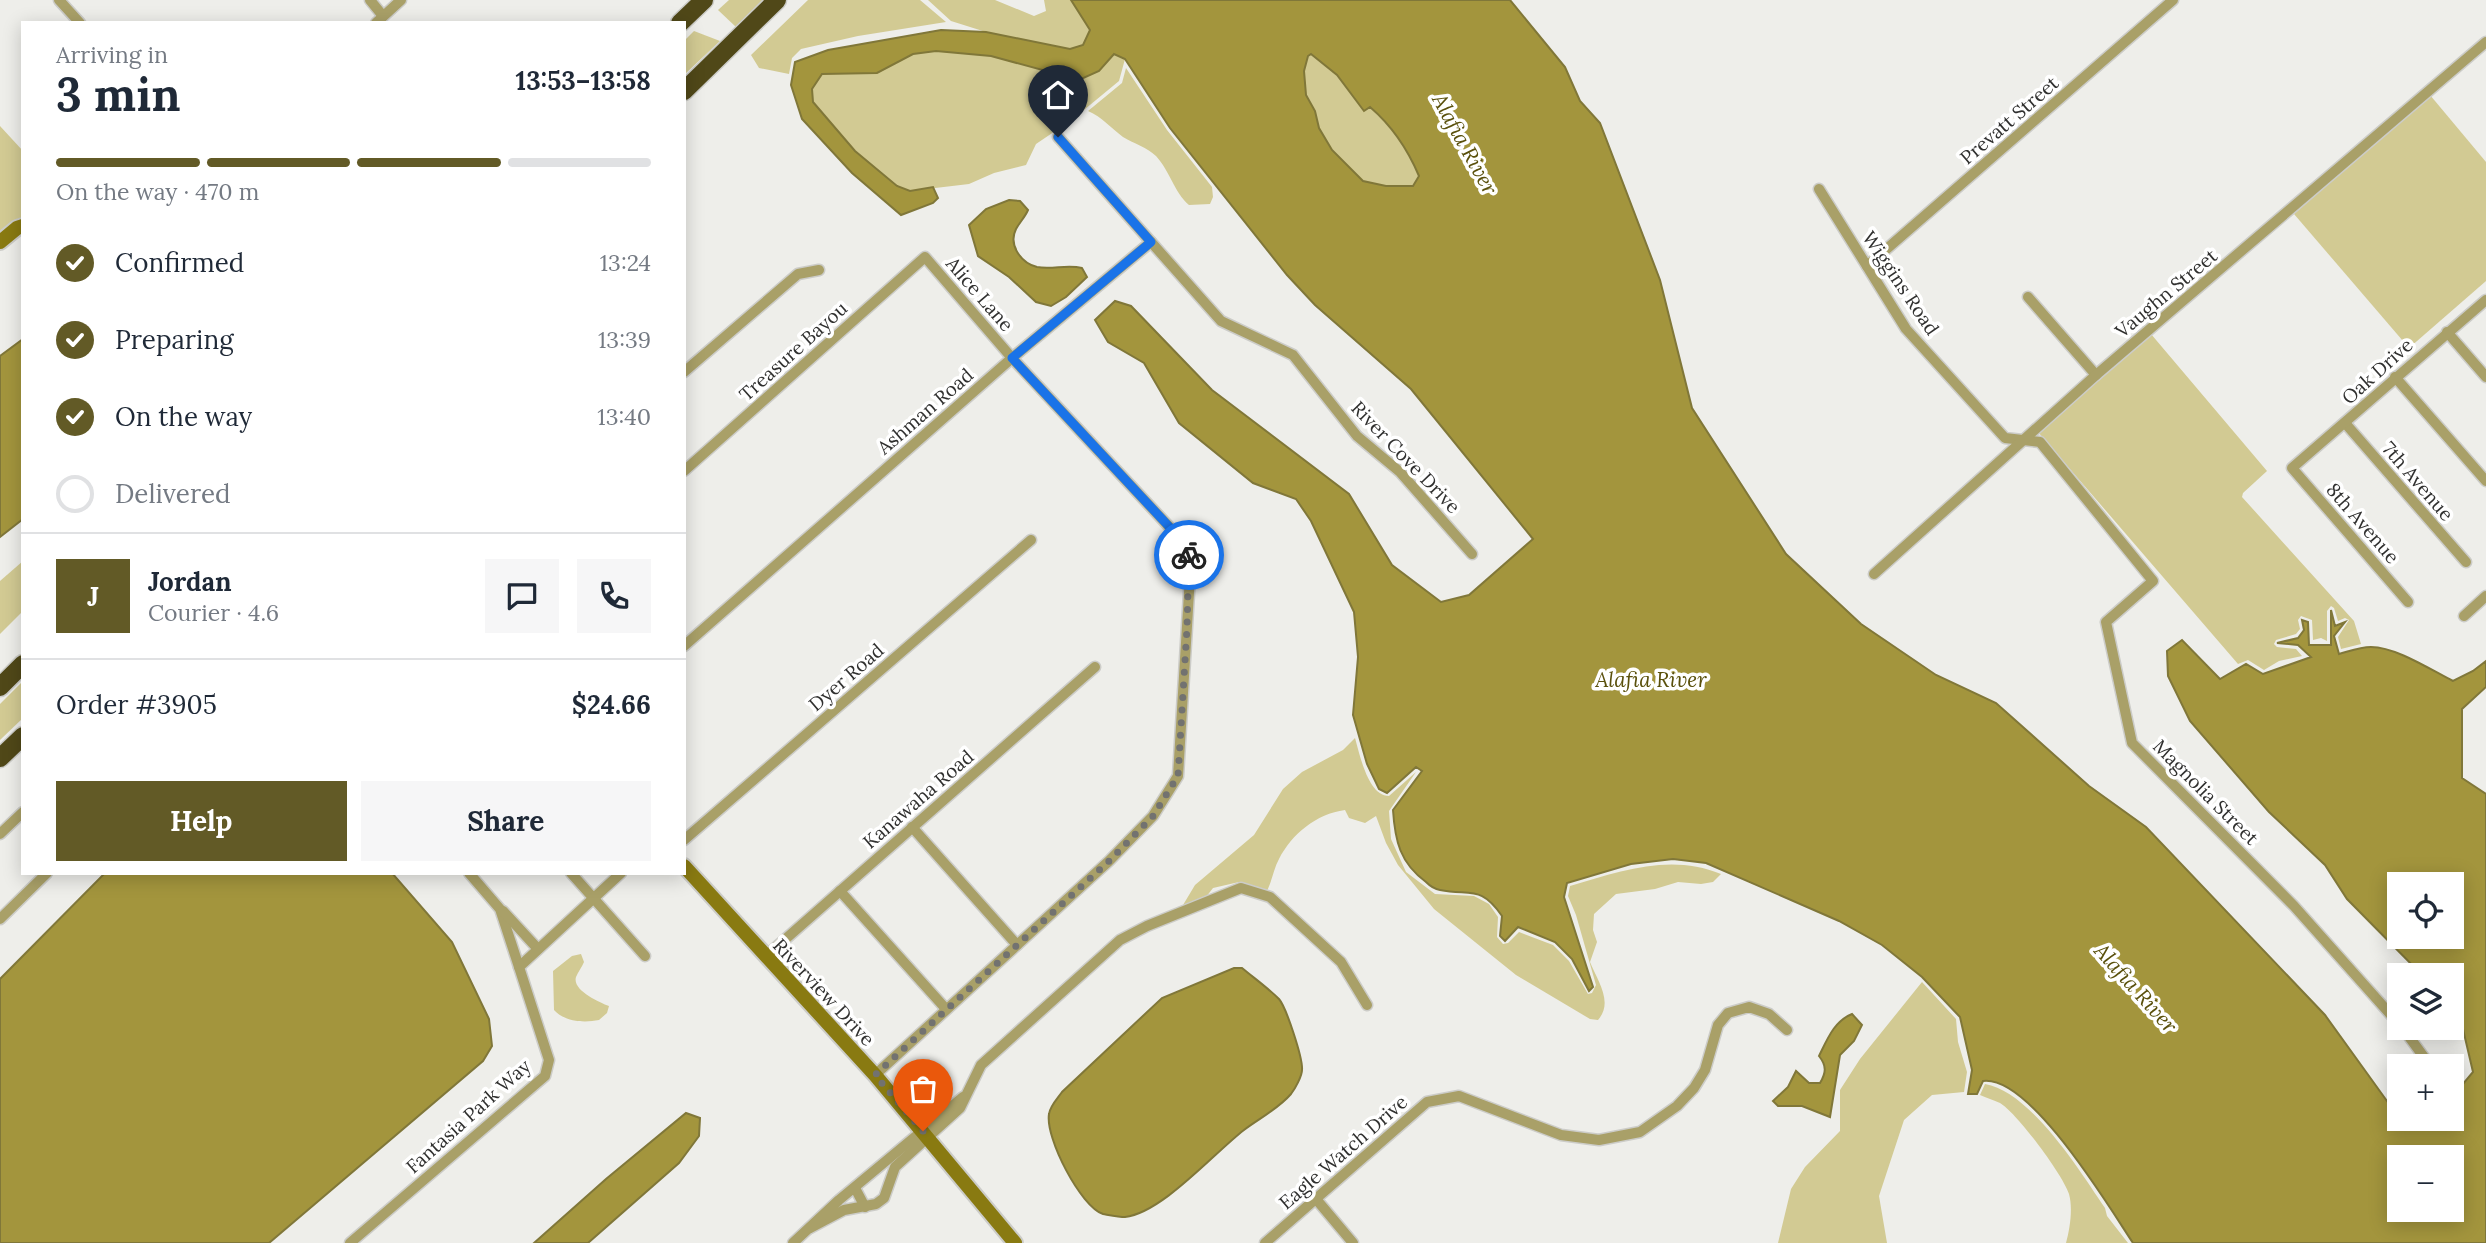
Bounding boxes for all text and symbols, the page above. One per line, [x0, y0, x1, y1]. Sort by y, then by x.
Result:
text: Arriving in [56, 40, 168, 69]
text: 13:53–13:58 [516, 64, 651, 97]
text: 3 min [56, 65, 181, 124]
pin [1028, 65, 1088, 137]
street label: Prevatt Street [1955, 70, 2064, 169]
icon: home [1039, 76, 1077, 114]
water label: Alafia River [1426, 88, 1504, 200]
text: On the way · 470 m [56, 177, 259, 206]
street label: Wiggins Road [1857, 226, 1945, 340]
street label: Vaughn Street [2109, 243, 2222, 343]
icon: check [56, 244, 94, 282]
text: Confirmed [115, 246, 244, 279]
text: 13:24 [600, 248, 651, 277]
street label: Alice Lane [941, 251, 1019, 336]
street label: Treasure Bayou [734, 296, 852, 406]
icon: check [56, 321, 94, 359]
text: Preparing [115, 323, 234, 356]
text: 13:39 [598, 325, 651, 354]
street label: Oak Drive [2336, 333, 2418, 409]
street label: Ashman Road [871, 363, 978, 460]
street label: River Cove Drive [1346, 396, 1466, 518]
icon: check [56, 398, 94, 436]
text: On the way [115, 400, 252, 433]
text: 13:40 [597, 402, 651, 431]
street label: 7th Avenue [2377, 437, 2459, 525]
text: Delivered [115, 477, 231, 510]
street label: 8th Avenue [2321, 478, 2405, 568]
courier [1154, 520, 1224, 590]
icon: bike [1170, 536, 1208, 574]
button: chat [485, 559, 559, 633]
button: phone [577, 559, 651, 633]
text: Jordan [148, 565, 232, 598]
text: J [87, 580, 99, 613]
text: Courier · 4.6 [148, 598, 279, 627]
street label: Dyer Road [804, 638, 888, 716]
water label: Alafia River [1594, 666, 1707, 693]
text: Order #3905 [56, 688, 217, 721]
text: $24.66 [572, 688, 651, 721]
street label: Magnolia Street [2148, 734, 2264, 850]
street label: Kanawaha Road [858, 744, 978, 854]
button: Help [56, 781, 347, 861]
button: Share [361, 781, 651, 861]
map controls [2387, 872, 2464, 1222]
button: locate [2387, 872, 2464, 949]
street label: Riverview Drive [768, 933, 880, 1051]
water label: Alafia River [2088, 937, 2184, 1039]
button: layers [2387, 963, 2464, 1040]
street label: Fantasia Park Way [401, 1054, 535, 1178]
button: + [2387, 1054, 2464, 1131]
pin [893, 1059, 953, 1131]
icon: bag [904, 1070, 942, 1108]
street label: Eagle Watch Drive [1274, 1090, 1412, 1214]
button: − [2387, 1145, 2464, 1222]

